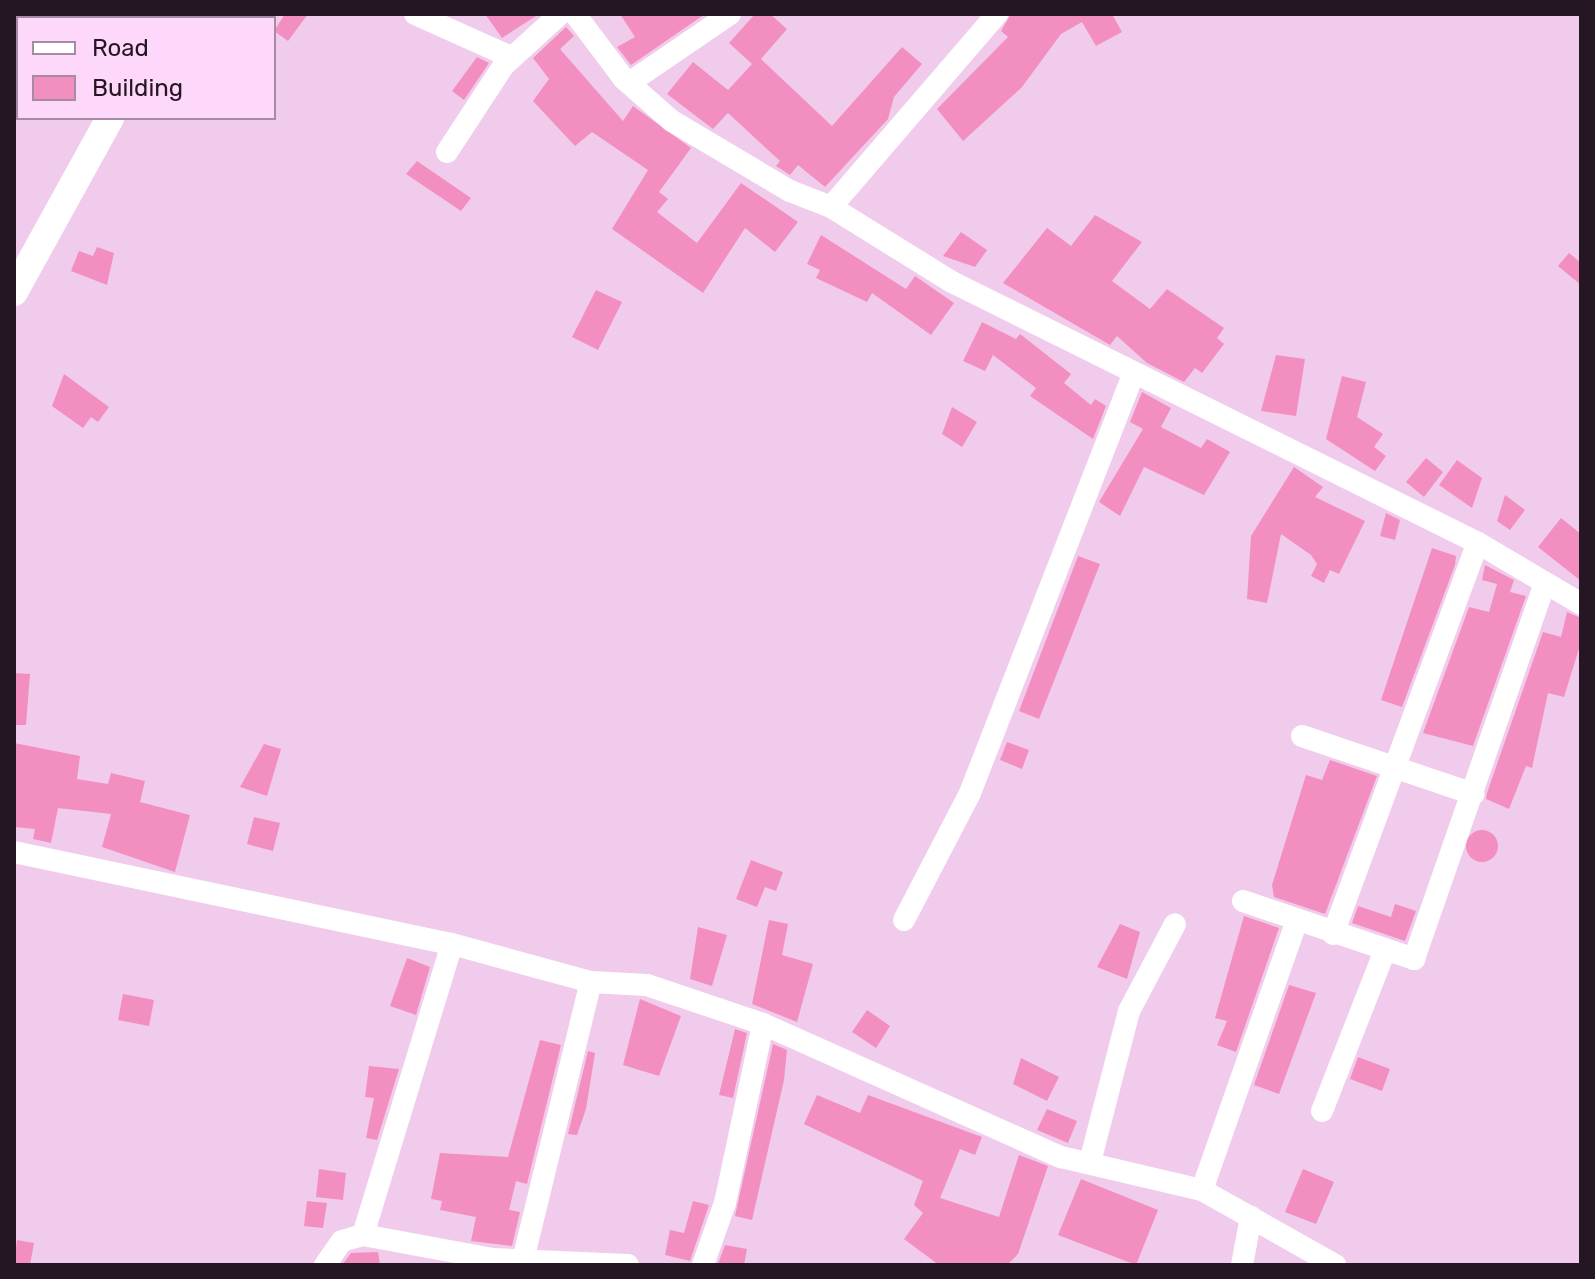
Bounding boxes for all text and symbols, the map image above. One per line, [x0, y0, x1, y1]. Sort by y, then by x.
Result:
legend [16, 16, 276, 120]
text: Road [92, 34, 149, 62]
text: Building [92, 74, 183, 102]

